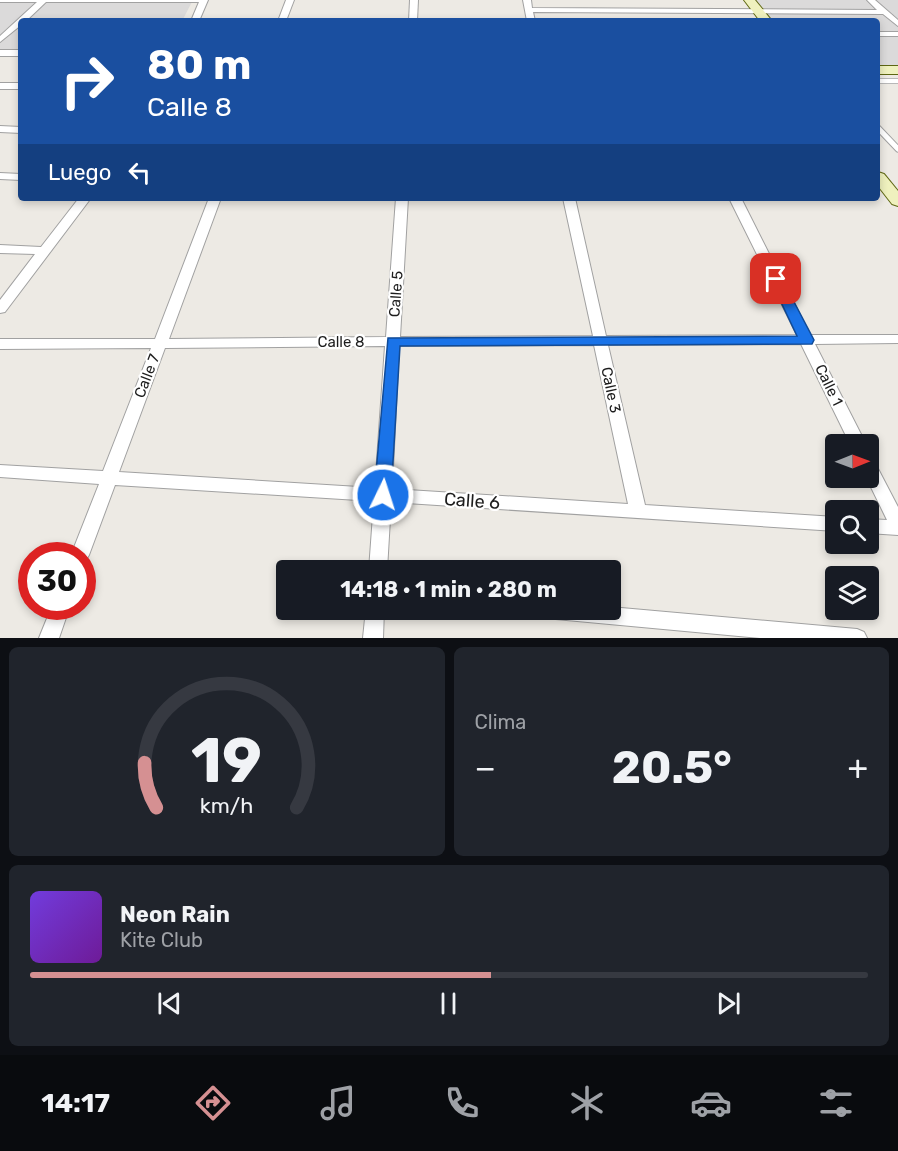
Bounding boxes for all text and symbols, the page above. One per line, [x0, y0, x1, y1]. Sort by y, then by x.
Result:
text: 80 m [147, 40, 251, 90]
icon: right [48, 42, 126, 120]
text: Calle 8 [147, 91, 232, 123]
icon: left [123, 156, 156, 189]
text: Luego [48, 159, 111, 186]
pin [750, 253, 801, 304]
icon: arrive [759, 262, 792, 295]
street label: Calle 5 [385, 270, 407, 318]
street label: Calle 8 [317, 333, 365, 351]
street label: Calle 7 [130, 351, 164, 400]
street label: Calle 1 [811, 361, 847, 409]
street label: Calle 3 [597, 365, 625, 415]
north arrow [825, 434, 879, 488]
map controls [825, 434, 879, 620]
position arrow [351, 463, 415, 527]
street label: Calle 6 [443, 488, 501, 514]
button: search [825, 500, 879, 554]
speed limit sign: 30 [18, 542, 96, 620]
button: layers [825, 566, 879, 620]
text: 14:18 · 1 min · 280 m [340, 576, 557, 603]
text: Clima [475, 710, 526, 734]
text: 19 [191, 724, 262, 798]
text: 20.5° [612, 741, 732, 794]
text: − [475, 748, 496, 787]
text: + [847, 748, 868, 787]
text: km/h [200, 794, 254, 819]
text: Neon Rain [120, 901, 230, 928]
text: Kite Club [120, 928, 203, 952]
icon: previous [153, 987, 186, 1020]
icon: pause [432, 987, 465, 1020]
icon: next [712, 987, 745, 1020]
icon: directions [192, 1082, 234, 1124]
icon: music [317, 1082, 359, 1124]
icon: phone [441, 1082, 483, 1124]
icon: climate [566, 1082, 608, 1124]
icon: car [690, 1082, 732, 1124]
icon: filters [815, 1082, 857, 1124]
text: 14:17 [41, 1087, 110, 1119]

